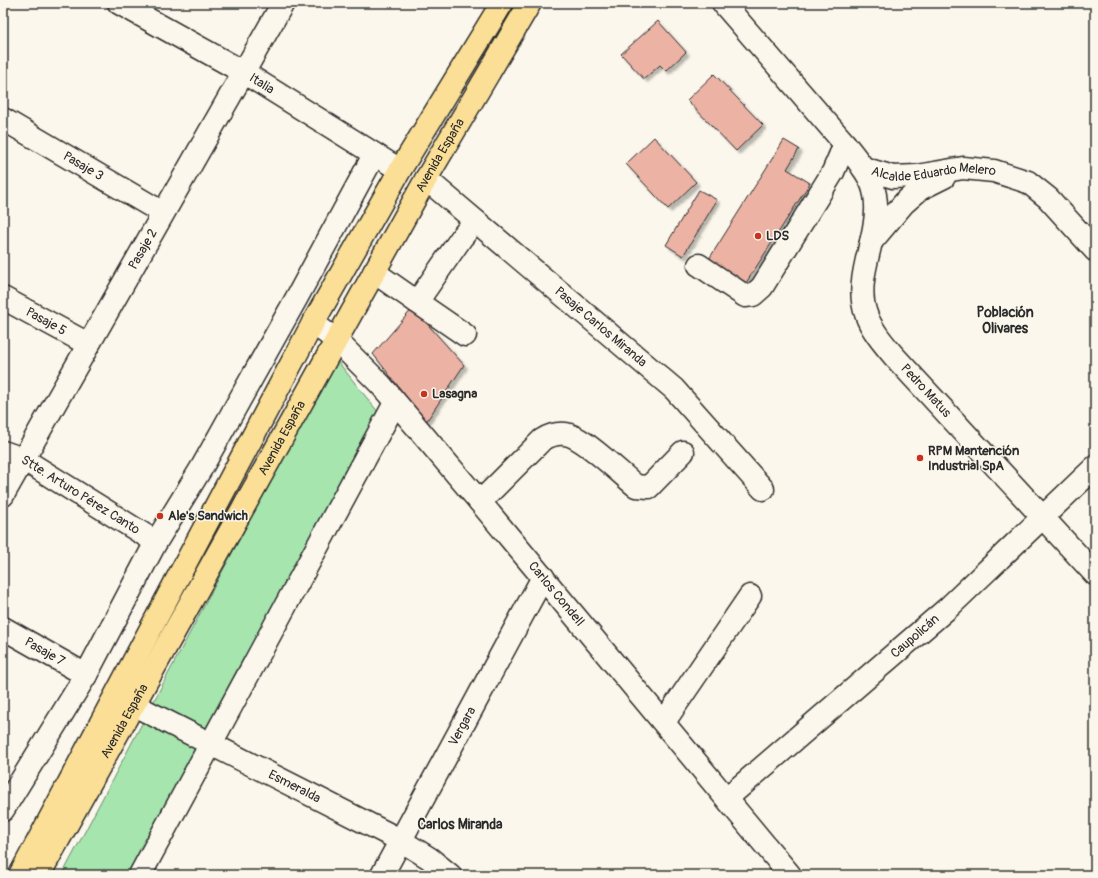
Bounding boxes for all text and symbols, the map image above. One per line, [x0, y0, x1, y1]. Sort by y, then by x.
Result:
street label: Italia [246, 70, 277, 97]
street label: Avenida España [412, 115, 468, 195]
street label: Pasaje 3 [60, 148, 106, 184]
street label: Alcalde Eduardo Melero [869, 160, 997, 185]
street label: Pasaje 2 [125, 226, 161, 272]
place label: LDS [766, 228, 789, 244]
marker: LDS [753, 231, 763, 241]
street label: Pasaje Carlos Miranda [551, 283, 650, 371]
street label: Pasaje 5 [23, 304, 69, 339]
district label: Población Olivares [976, 304, 1034, 337]
street label: Pedro Matus [897, 361, 955, 421]
place label: Lasagna [432, 386, 477, 402]
marker: Lasagna [419, 389, 429, 399]
street label: Avenida España [255, 398, 309, 478]
place label: RPM Mantención Industrial SpA [928, 443, 1020, 474]
street label: Stte. Arturo Pérez Canto [18, 452, 143, 538]
marker: RPM Mantención Industrial SpA [915, 453, 925, 463]
place label: Ale's Sandwich [168, 508, 248, 524]
marker: Ale's Sandwich [155, 511, 165, 521]
street label: Carlos Condell [525, 558, 588, 629]
street label: Caupolicán [887, 611, 943, 662]
street label: Pasaje 7 [22, 634, 68, 669]
street label: Avenida España [97, 681, 152, 761]
street label: Vergara [445, 704, 479, 749]
street label: Esmeralda [266, 766, 323, 806]
district label: Carlos Miranda [417, 816, 503, 833]

